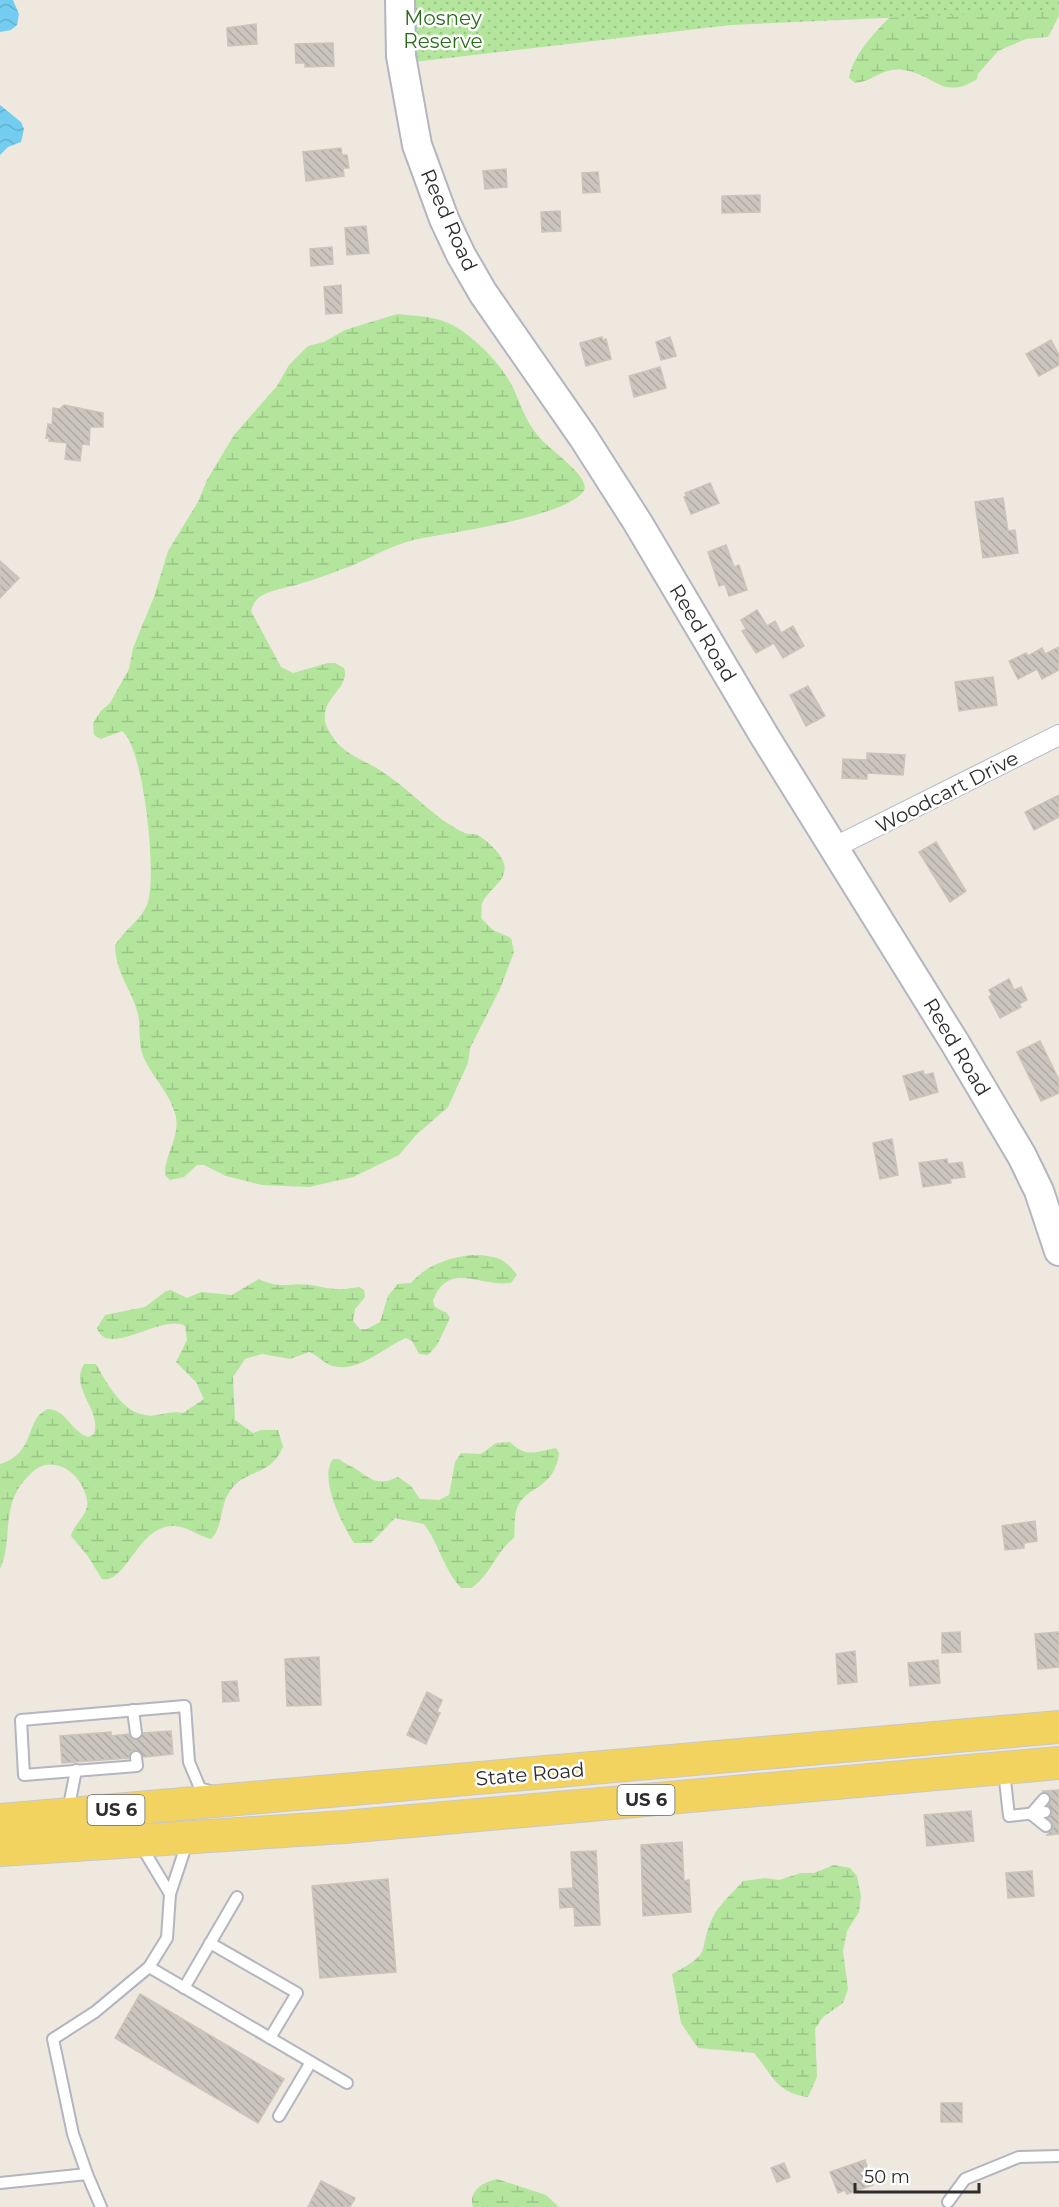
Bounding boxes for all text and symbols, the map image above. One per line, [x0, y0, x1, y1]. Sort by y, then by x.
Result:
park label: Mosney Reserve [403, 6, 483, 53]
street label: Reed Road [416, 165, 482, 275]
street label: Reed Road [664, 580, 742, 686]
street label: Woodcart Drive [872, 746, 1022, 838]
street label: Reed Road [918, 994, 996, 1100]
street label: State Road [475, 1757, 585, 1791]
road number: US 6 [618, 1785, 674, 1815]
road number: US 6 [88, 1795, 144, 1825]
scale bar [855, 2156, 980, 2194]
text: 50 m [864, 2166, 910, 2188]

